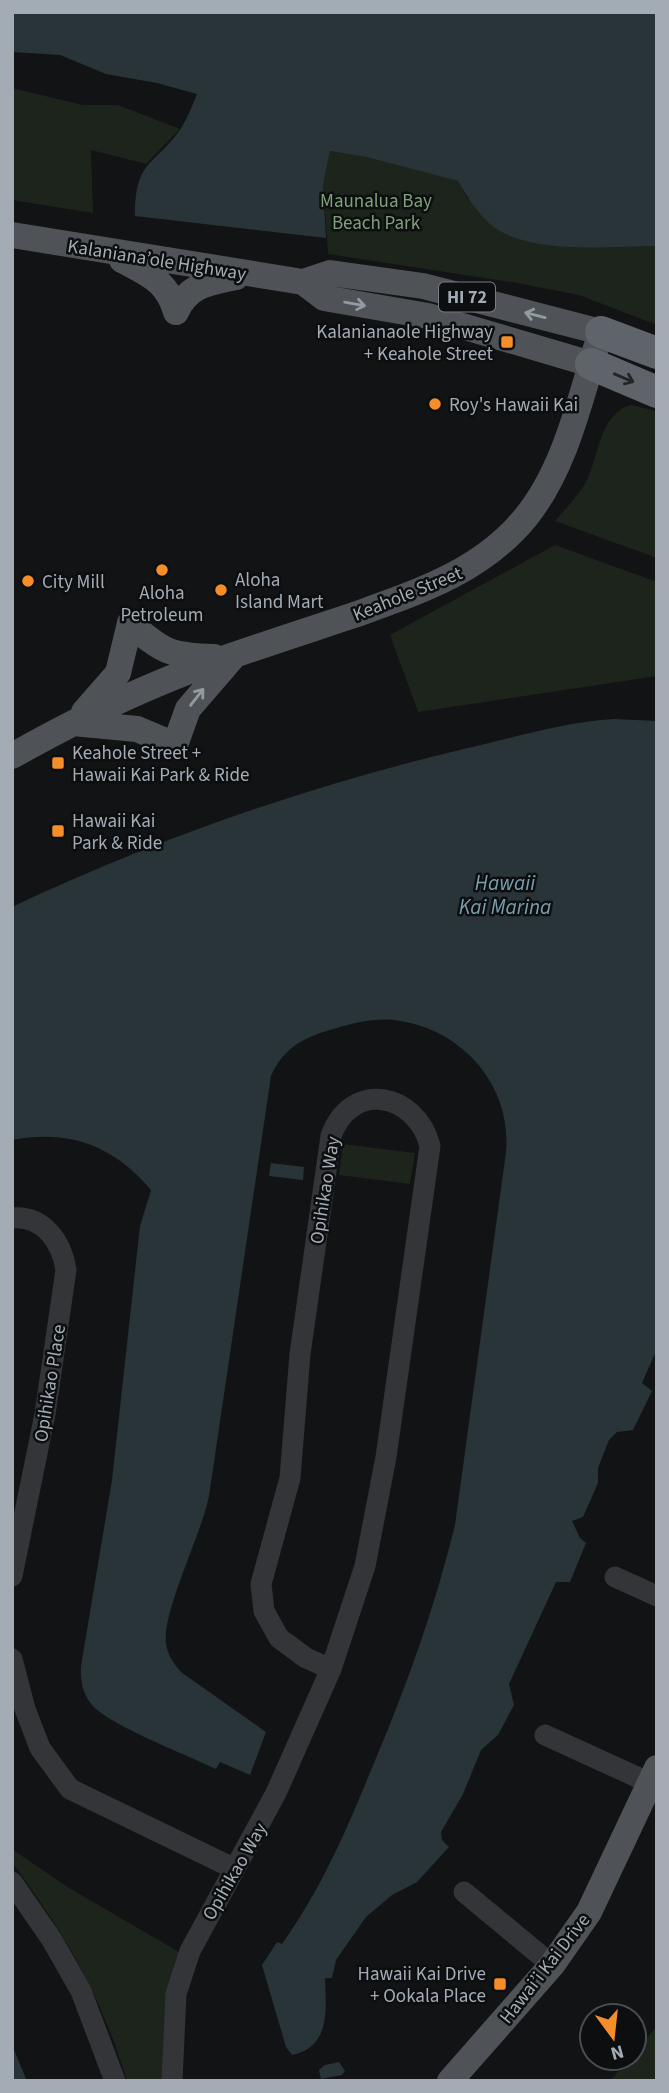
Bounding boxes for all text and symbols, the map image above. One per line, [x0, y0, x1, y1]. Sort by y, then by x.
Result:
park label: Maunalua Bay Beach Park [320, 188, 432, 237]
street label: Kalaniana’ole Highway [66, 233, 248, 288]
road number: HI 72 [439, 282, 495, 312]
one-way arrow [343, 297, 366, 311]
one-way arrow [524, 308, 547, 321]
place label: Kalanianaole Highway + Keahole Street [316, 319, 494, 368]
marker: Kalanianaole Highway + Keahole Street [499, 334, 515, 350]
one-way arrow [612, 372, 634, 385]
place label: Roy's Hawaii Kai [449, 392, 578, 419]
marker: Roy's Hawaii Kai [427, 396, 443, 412]
street label: Keahole Street [349, 560, 467, 629]
marker: Aloha Petroleum [154, 562, 170, 578]
place label: Aloha Island Mart [235, 567, 324, 616]
place label: City Mill [42, 569, 105, 596]
marker: City Mill [20, 573, 36, 589]
place label: Aloha Petroleum [120, 580, 204, 629]
marker: Aloha Island Mart [213, 582, 229, 598]
one-way arrow [190, 688, 205, 706]
place label: Keahole Street + Hawaii Kai Park & Ride [72, 740, 249, 789]
marker: Keahole Street + Hawaii Kai Park & Ride [50, 755, 66, 771]
place label: Hawaii Kai Park & Ride [72, 808, 162, 857]
marker: Hawaii Kai Park & Ride [50, 823, 66, 839]
water label: Hawaii Kai Marina [459, 868, 551, 922]
street label: Opihikao Way [304, 1134, 347, 1246]
street label: Opihikao Place [28, 1323, 73, 1444]
street label: Opihikao Way [196, 1818, 274, 1926]
street label: Hawai’i Kai Drive [494, 1908, 597, 2030]
place label: Hawaii Kai Drive + Ookala Place [358, 1961, 486, 2010]
marker: Hawaii Kai Drive + Ookala Place [492, 1976, 508, 1992]
north arrow [578, 2002, 648, 2072]
text: N [607, 2037, 627, 2067]

